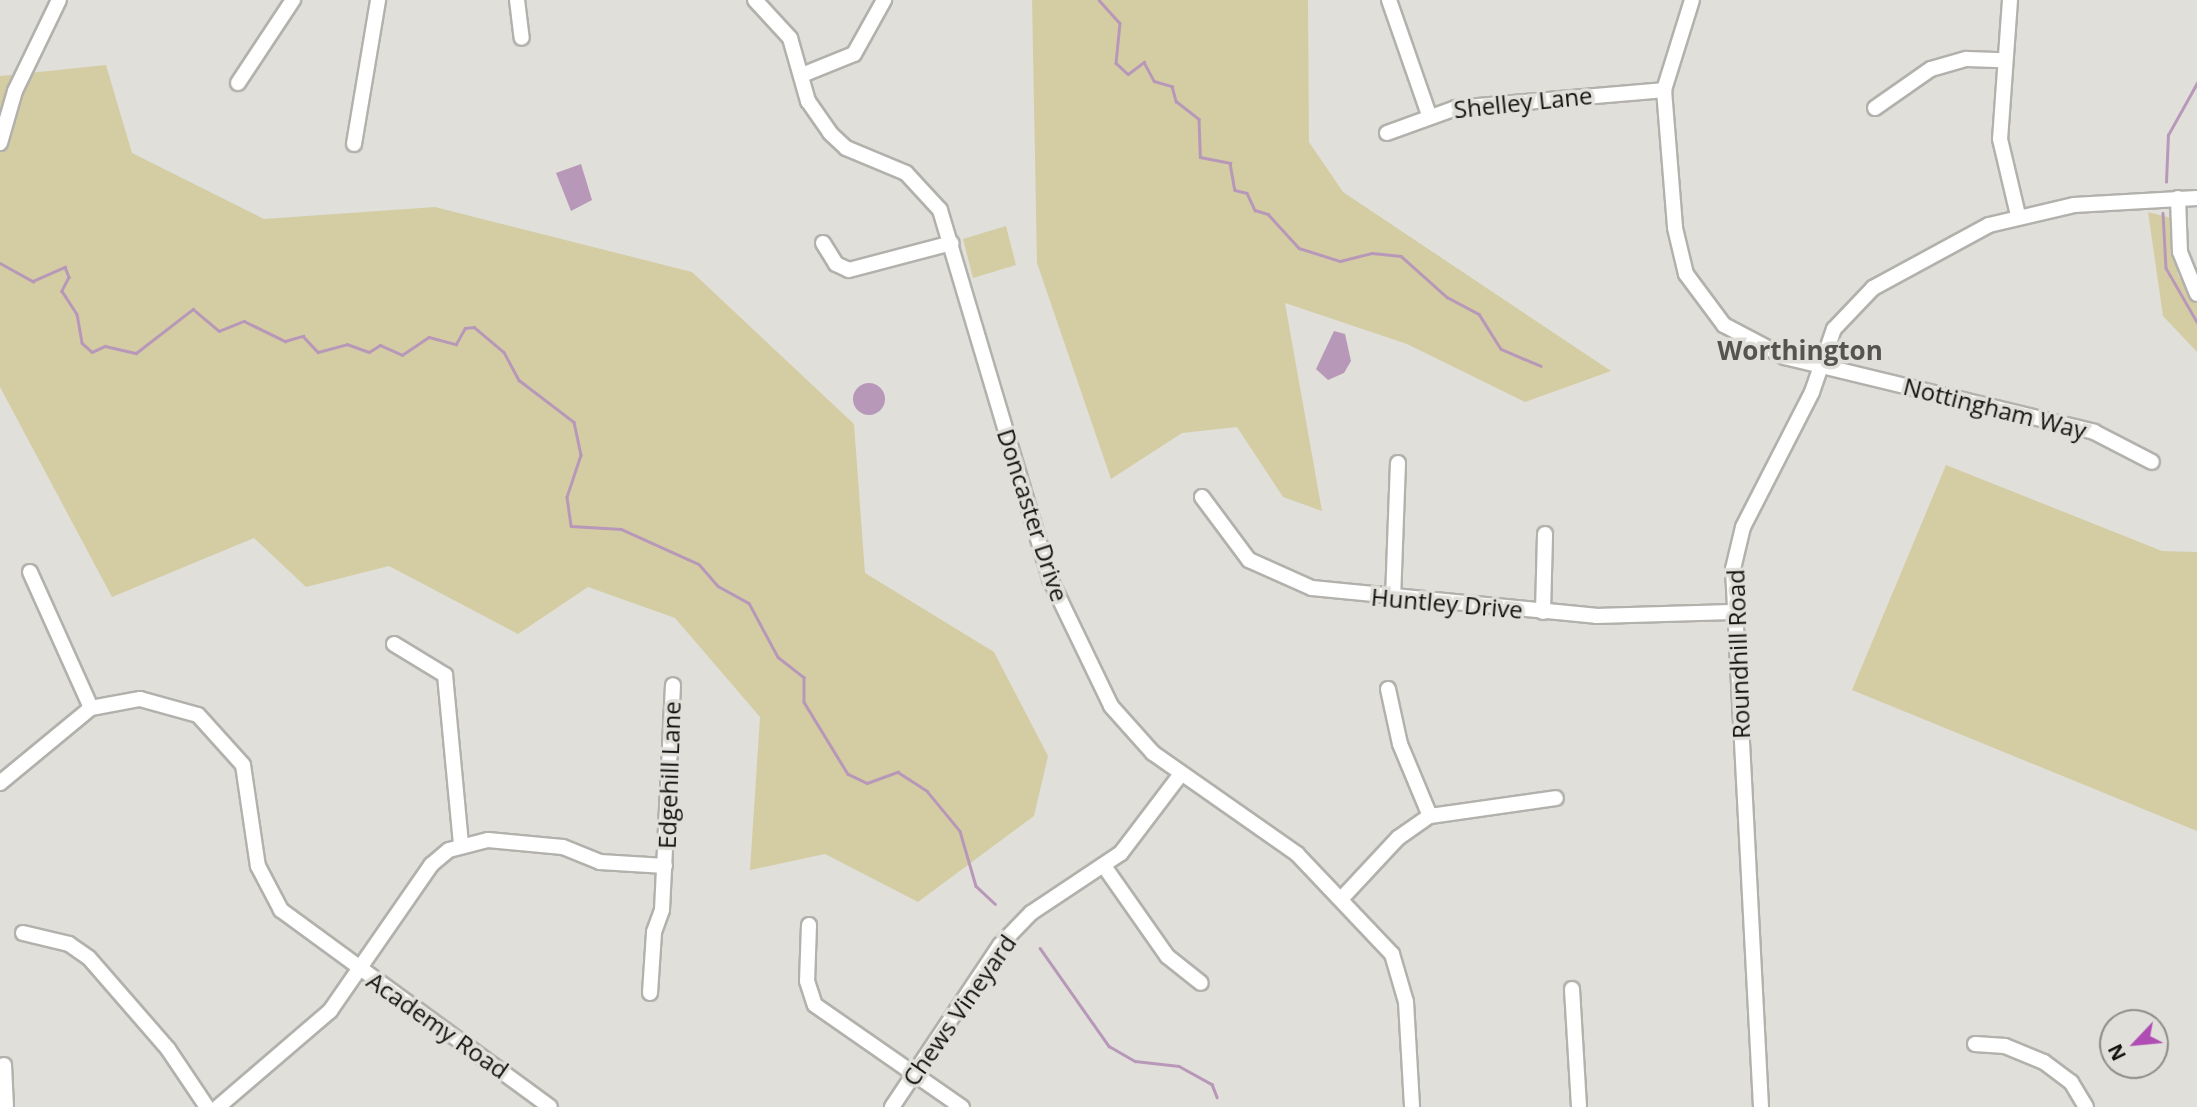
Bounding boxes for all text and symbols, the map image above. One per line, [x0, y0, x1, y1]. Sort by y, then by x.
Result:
street label: Shelley Lane [1452, 80, 1594, 124]
district label: Worthington [1717, 335, 1883, 367]
street label: Nottingham Way [1901, 371, 2089, 445]
street label: Doncaster Drive [992, 425, 1074, 605]
street label: Roundhill Road [1721, 569, 1755, 739]
street label: Huntley Drive [1370, 582, 1524, 624]
street label: Edgehill Lane [652, 701, 686, 849]
street label: Chews Vineyard [896, 929, 1022, 1091]
street label: Academy Road [362, 966, 514, 1084]
north arrow [2099, 1009, 2169, 1079]
text: N [2102, 1040, 2132, 1065]

